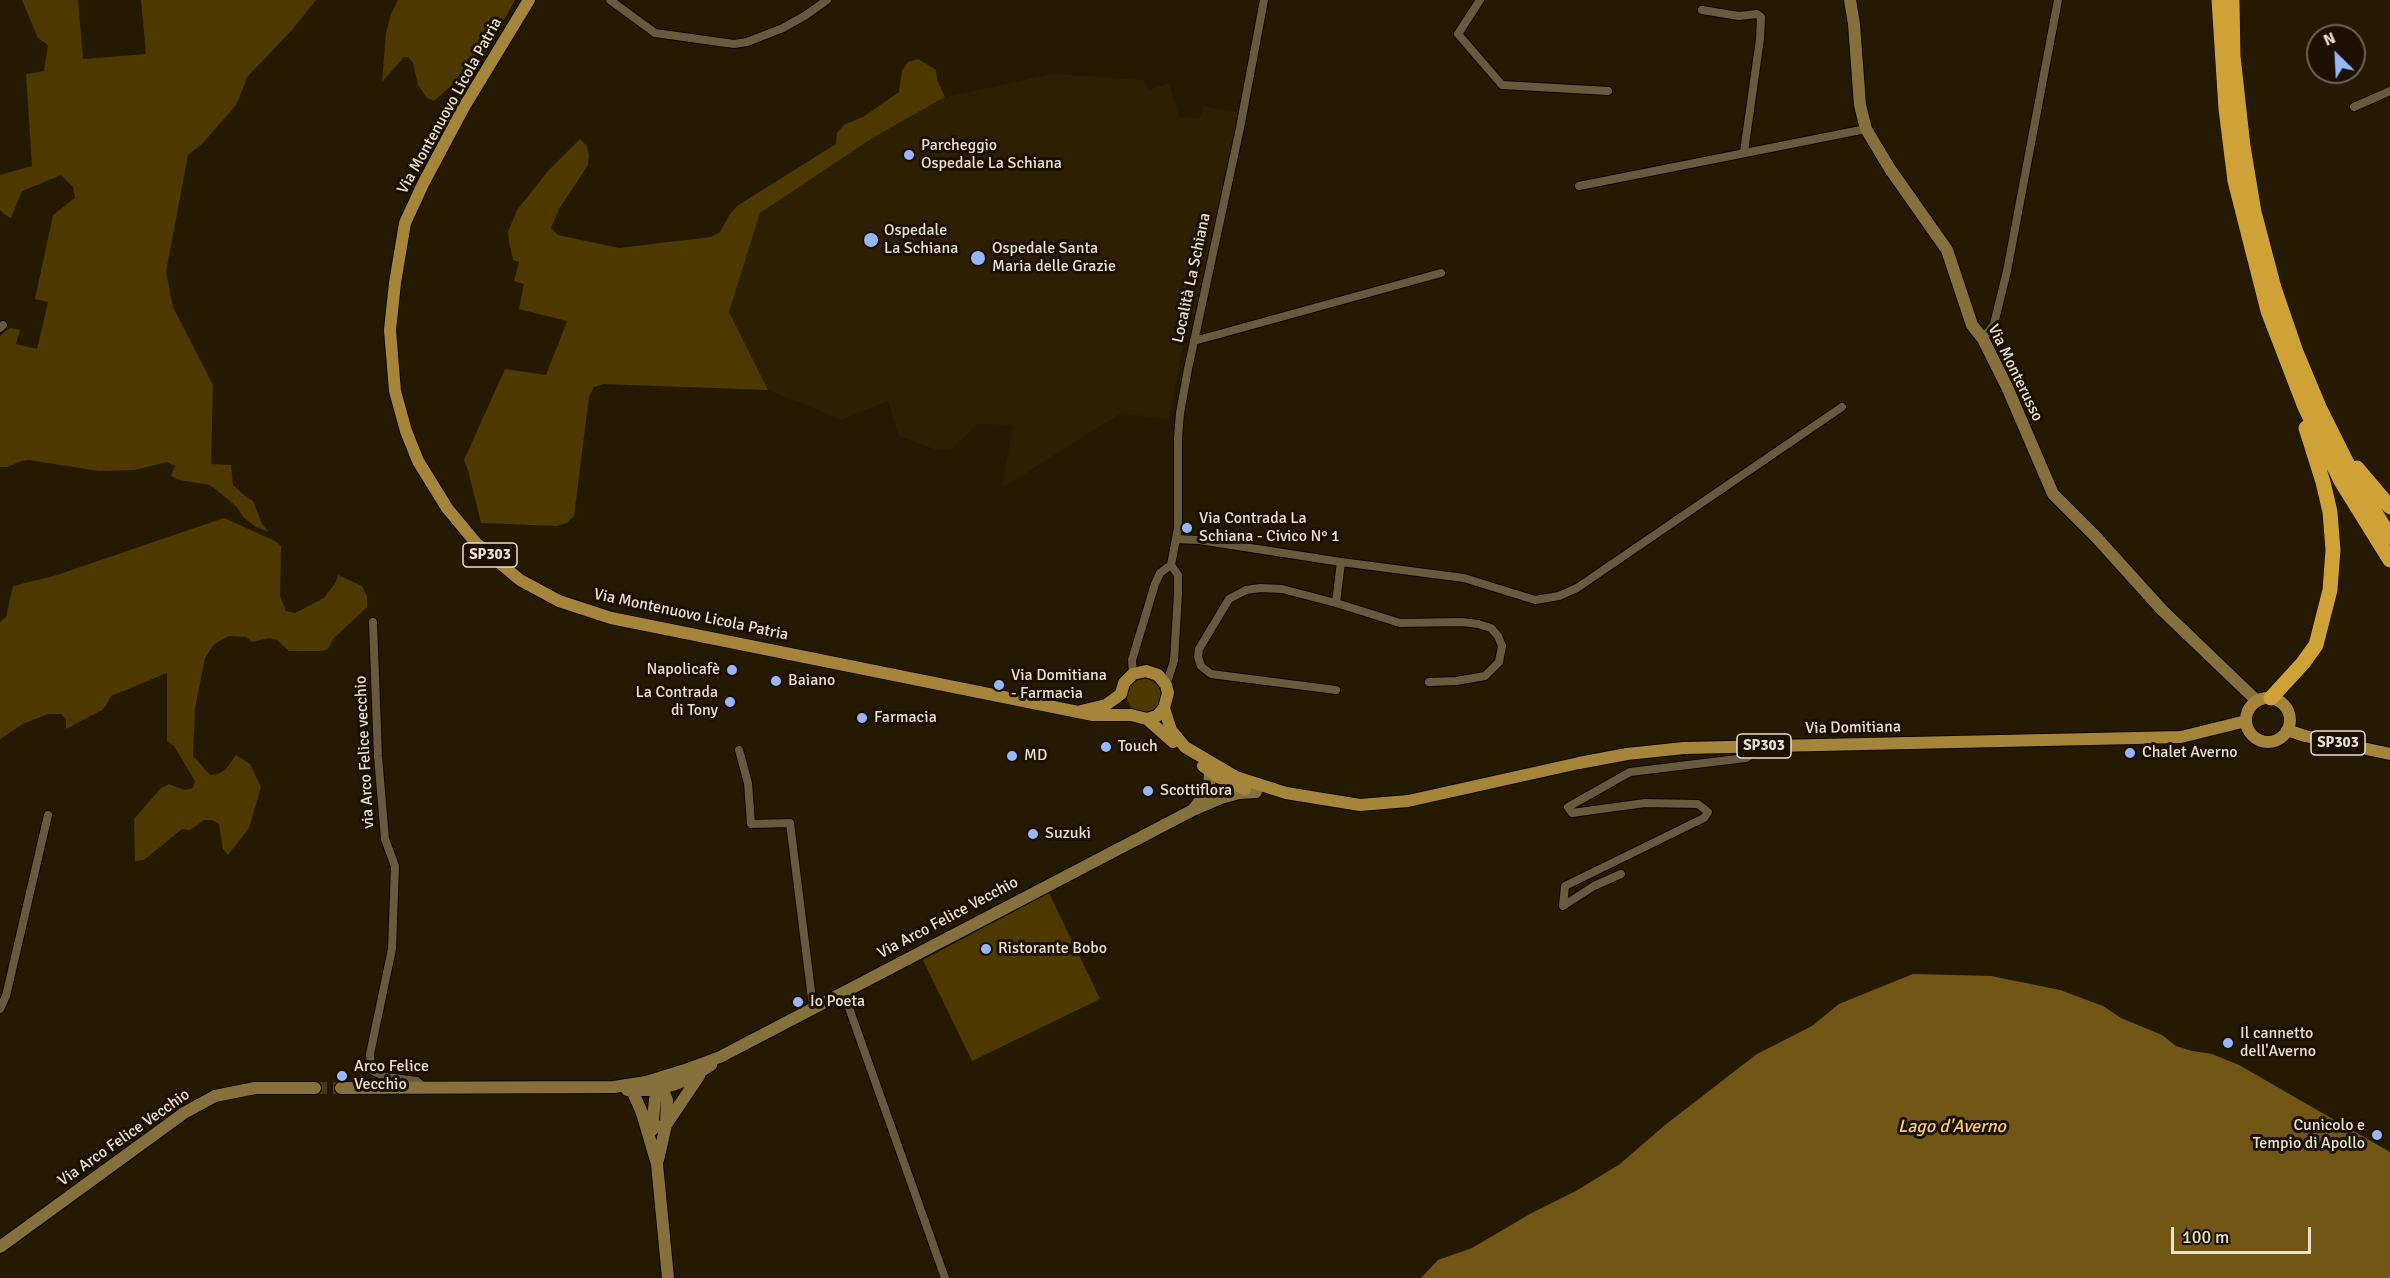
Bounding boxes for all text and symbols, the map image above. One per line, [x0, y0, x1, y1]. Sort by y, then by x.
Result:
street label: Via Montenuovo Licola Patria [393, 15, 507, 197]
north arrow [2306, 24, 2366, 84]
text: N [2320, 28, 2339, 51]
place label: Parcheggio Ospedale La Schiana [921, 136, 1062, 174]
marker: Parcheggio Ospedale La Schiana [902, 148, 916, 162]
street label: Località La Schiana [1169, 211, 1215, 345]
place label: Ospedale La Schiana [884, 221, 958, 259]
marker: Ospedale La Schiana [862, 231, 880, 249]
place label: Ospedale Santa Maria delle Grazie [992, 239, 1116, 277]
marker: Ospedale Santa Maria delle Grazie [969, 249, 987, 267]
street label: Via Monterusso [1983, 321, 2047, 425]
place label: Via Contrada La Schiana - Civico N° 1 [1199, 509, 1340, 547]
marker: Via Contrada La Schiana - Civico N° 1 [1180, 521, 1194, 535]
road number: SP303 [463, 543, 517, 567]
street label: Via Montenuovo Licola Patria [592, 585, 790, 645]
place label: Napolicafè [646, 660, 720, 680]
marker: Napolicafè [725, 663, 739, 677]
place label: Via Domitiana - Farmacia [1011, 666, 1107, 704]
place label: Baiano [788, 671, 835, 691]
marker: Baiano [769, 674, 783, 688]
street label: via Arco Felice vecchio [351, 675, 379, 829]
marker: Via Domitiana - Farmacia [992, 678, 1006, 692]
place label: La Contrada di Tony [636, 683, 718, 721]
marker: La Contrada di Tony [723, 695, 737, 709]
place label: Farmacia [874, 708, 937, 728]
marker: Farmacia [855, 711, 869, 725]
street label: Via Domitiana [1805, 718, 1901, 738]
road number: SP303 [2311, 731, 2365, 755]
road number: SP303 [1737, 734, 1791, 758]
place label: Touch [1118, 737, 1158, 757]
marker: Touch [1099, 740, 1113, 754]
place label: Chalet Averno [2142, 743, 2238, 763]
place label: MD [1024, 746, 1047, 766]
marker: Chalet Averno [2123, 746, 2137, 760]
marker: MD [1005, 749, 1019, 763]
place label: Scottiflora [1160, 781, 1232, 801]
marker: Scottiflora [1141, 784, 1155, 798]
place label: Suzuki [1045, 824, 1091, 844]
marker: Suzuki [1026, 827, 1040, 841]
street label: Via Arco Felice Vecchio [874, 873, 1022, 963]
place label: Ristorante Bobo [998, 939, 1107, 959]
marker: Ristorante Bobo [979, 942, 993, 956]
place label: Io Poeta [810, 992, 865, 1012]
marker: Io Poeta [791, 995, 805, 1009]
place label: Il cannetto dell'Averno [2240, 1024, 2316, 1062]
marker: Il cannetto dell'Averno [2221, 1036, 2235, 1050]
place label: Arco Felice Vecchio [354, 1057, 429, 1095]
marker: Arco Felice Vecchio [335, 1069, 349, 1083]
street label: Via Arco Felice Vecchio [54, 1085, 194, 1191]
water label: Lago d'Averno [1898, 1116, 2006, 1138]
place label: Cunicolo e Tempio di Apollo [2253, 1116, 2365, 1154]
marker: Cunicolo e Tempio di Apollo [2370, 1128, 2384, 1142]
scale bar [2174, 1215, 2314, 1253]
text: 100 m [2182, 1226, 2229, 1248]

